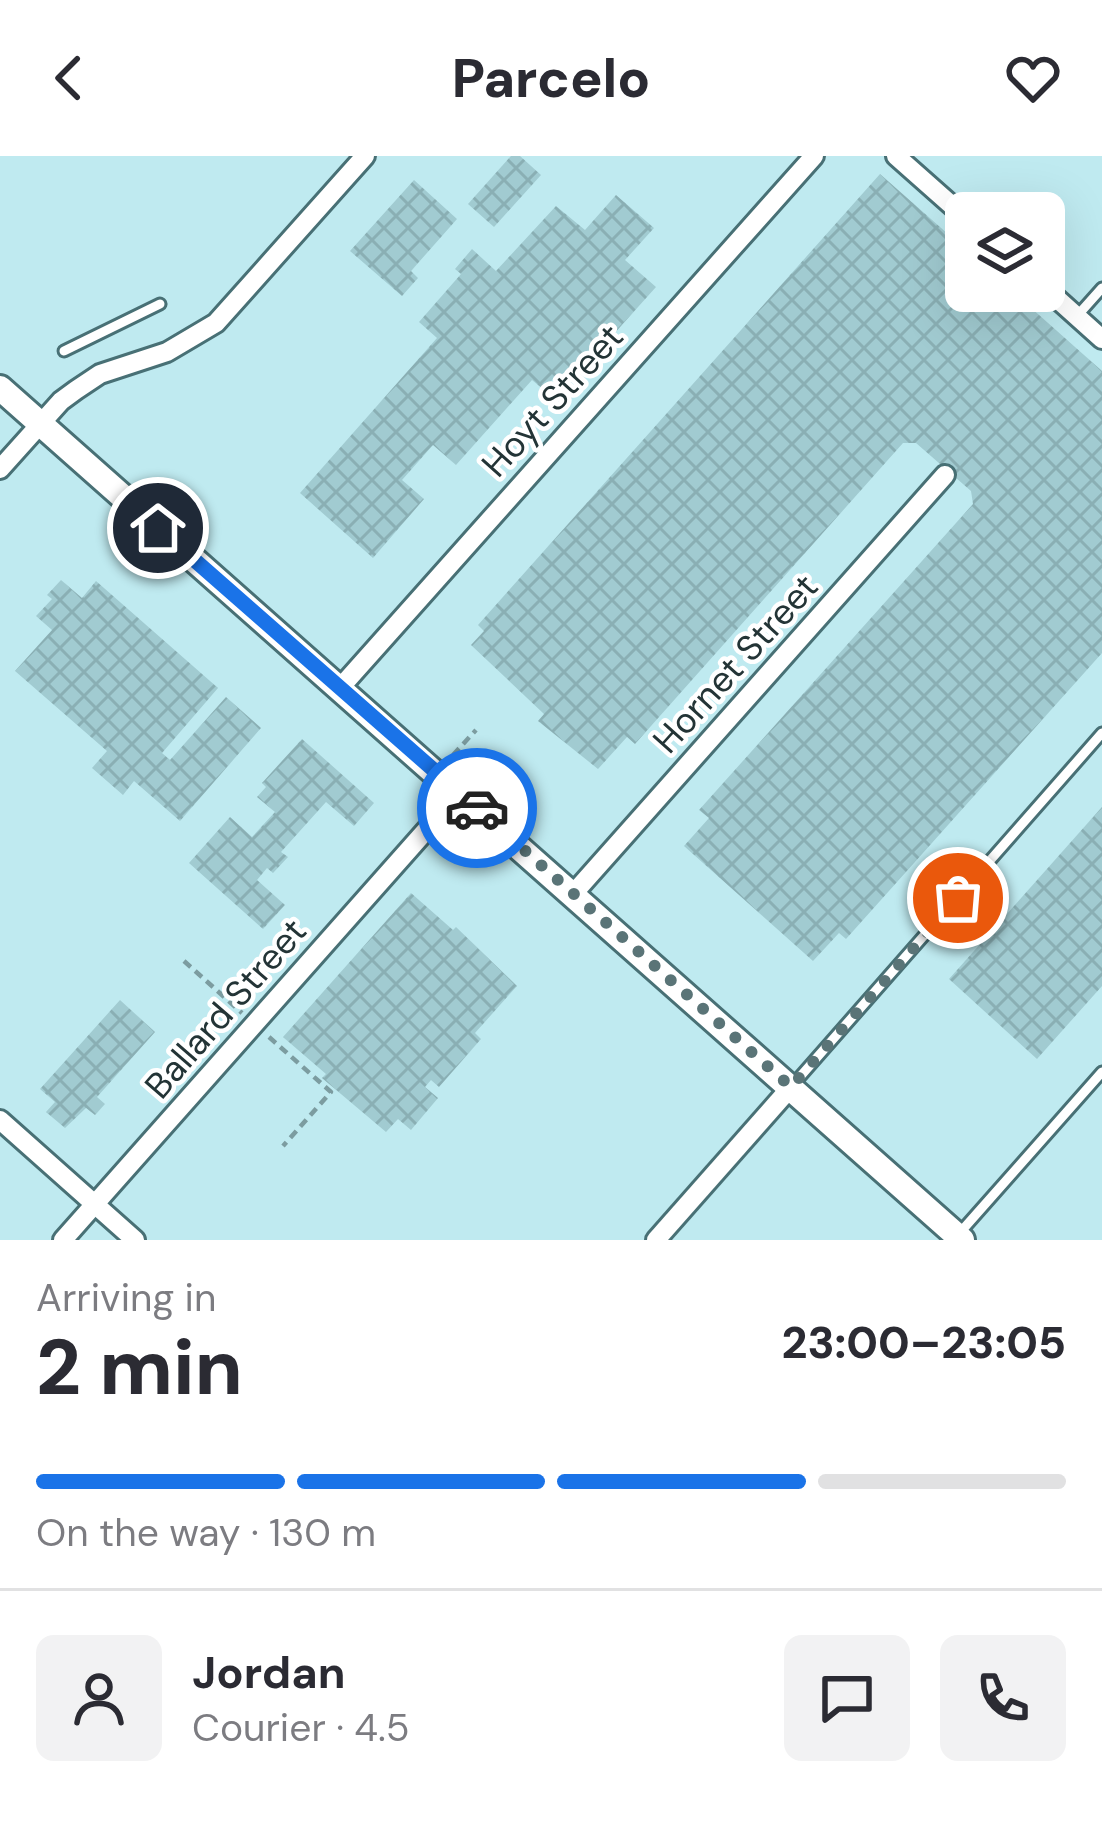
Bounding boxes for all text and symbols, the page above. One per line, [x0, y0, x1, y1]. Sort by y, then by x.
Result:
text: Parcelo [452, 43, 650, 114]
icon: back [36, 45, 102, 111]
icon: heart [1000, 45, 1066, 111]
map controls [945, 192, 1065, 312]
button: layers [945, 192, 1065, 312]
street label: Hoyt Street [471, 314, 633, 487]
pin [107, 477, 209, 579]
icon: home [125, 495, 191, 561]
street label: Hornet Street [642, 564, 828, 763]
courier [417, 748, 537, 868]
icon: car [444, 775, 510, 841]
pin [907, 847, 1009, 949]
icon: bag [925, 865, 991, 931]
street label: Ballard Street [134, 908, 317, 1108]
text: Arriving in [36, 1272, 216, 1323]
text: 23:00–23:05 [781, 1313, 1066, 1372]
text: 2 min [36, 1317, 243, 1418]
text: On the way · 130 m [36, 1507, 376, 1558]
button: person [36, 1635, 162, 1761]
button: chat [784, 1635, 910, 1761]
button: phone [940, 1635, 1066, 1761]
text: Jordan [192, 1643, 345, 1702]
text: Courier · 4.5 [192, 1702, 409, 1753]

